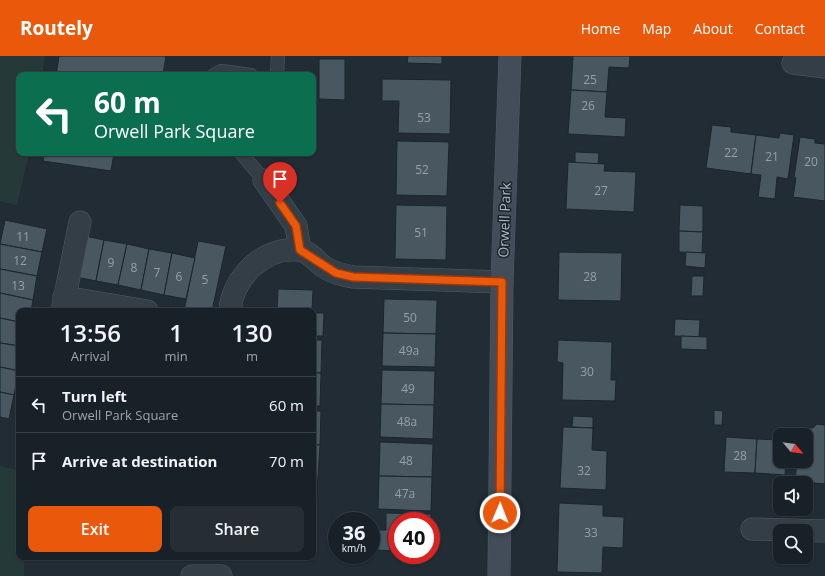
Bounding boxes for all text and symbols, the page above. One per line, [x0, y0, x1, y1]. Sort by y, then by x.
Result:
text: Routely [20, 15, 93, 41]
text: Home [581, 19, 620, 38]
text: Map [642, 19, 671, 38]
text: About [693, 19, 733, 38]
text: Contact [755, 19, 805, 38]
house number: 25 [583, 71, 597, 88]
text: 60 m [94, 83, 161, 121]
icon: left [28, 88, 80, 140]
house number: 26 [581, 97, 595, 114]
house number: 53 [417, 109, 431, 126]
text: Orwell Park Square [94, 119, 255, 143]
house number: 22 [724, 144, 738, 161]
house number: 21 [765, 148, 779, 165]
house number: 20 [804, 153, 818, 170]
house number: 52 [415, 161, 429, 178]
pin [263, 162, 297, 203]
icon: arrive [269, 168, 291, 190]
street label: Orwell Park [493, 181, 515, 258]
house number: 27 [594, 182, 608, 199]
house number: 51 [414, 224, 428, 241]
house number: 11 [16, 228, 30, 245]
house number: 12 [13, 252, 27, 269]
house number: 9 [108, 254, 115, 271]
house number: 8 [131, 259, 138, 276]
house number: 7 [154, 264, 161, 281]
house number: 6 [176, 268, 183, 285]
house number: 28 [583, 268, 597, 285]
house number: 5 [202, 271, 209, 288]
house number: 13 [11, 277, 25, 294]
house number: 50 [403, 309, 417, 326]
text: 13:56 [60, 316, 121, 349]
text: 1 [169, 316, 183, 349]
text: 130 [231, 316, 272, 349]
house number: 49a [399, 342, 419, 359]
text: Arrival [71, 347, 110, 365]
text: min [165, 347, 188, 365]
text: m [246, 347, 258, 365]
house number: 30 [580, 363, 594, 380]
house number: 49 [401, 380, 415, 397]
text: Turn left [62, 386, 127, 406]
icon: left [28, 394, 50, 416]
text: 60 m [269, 395, 304, 415]
text: Orwell Park Square [62, 406, 178, 424]
house number: 48a [397, 413, 417, 430]
north arrow [773, 428, 813, 468]
map controls [773, 428, 813, 564]
house number: 28 [733, 447, 747, 464]
icon: arrive [28, 450, 50, 472]
text: Arrive at destination [62, 451, 217, 471]
text: 70 m [269, 451, 304, 471]
house number: 48 [399, 452, 413, 469]
house number: 32 [577, 462, 591, 479]
button: sound [773, 476, 813, 516]
house number: 47a [395, 485, 415, 502]
position arrow [479, 492, 521, 534]
button: Exit [28, 506, 162, 552]
button: Share [170, 506, 304, 552]
speed limit sign: 40 [388, 512, 440, 564]
text: 36 [343, 519, 365, 546]
house number: 33 [584, 524, 598, 541]
button: search [773, 524, 813, 564]
text: km/h [342, 541, 366, 555]

